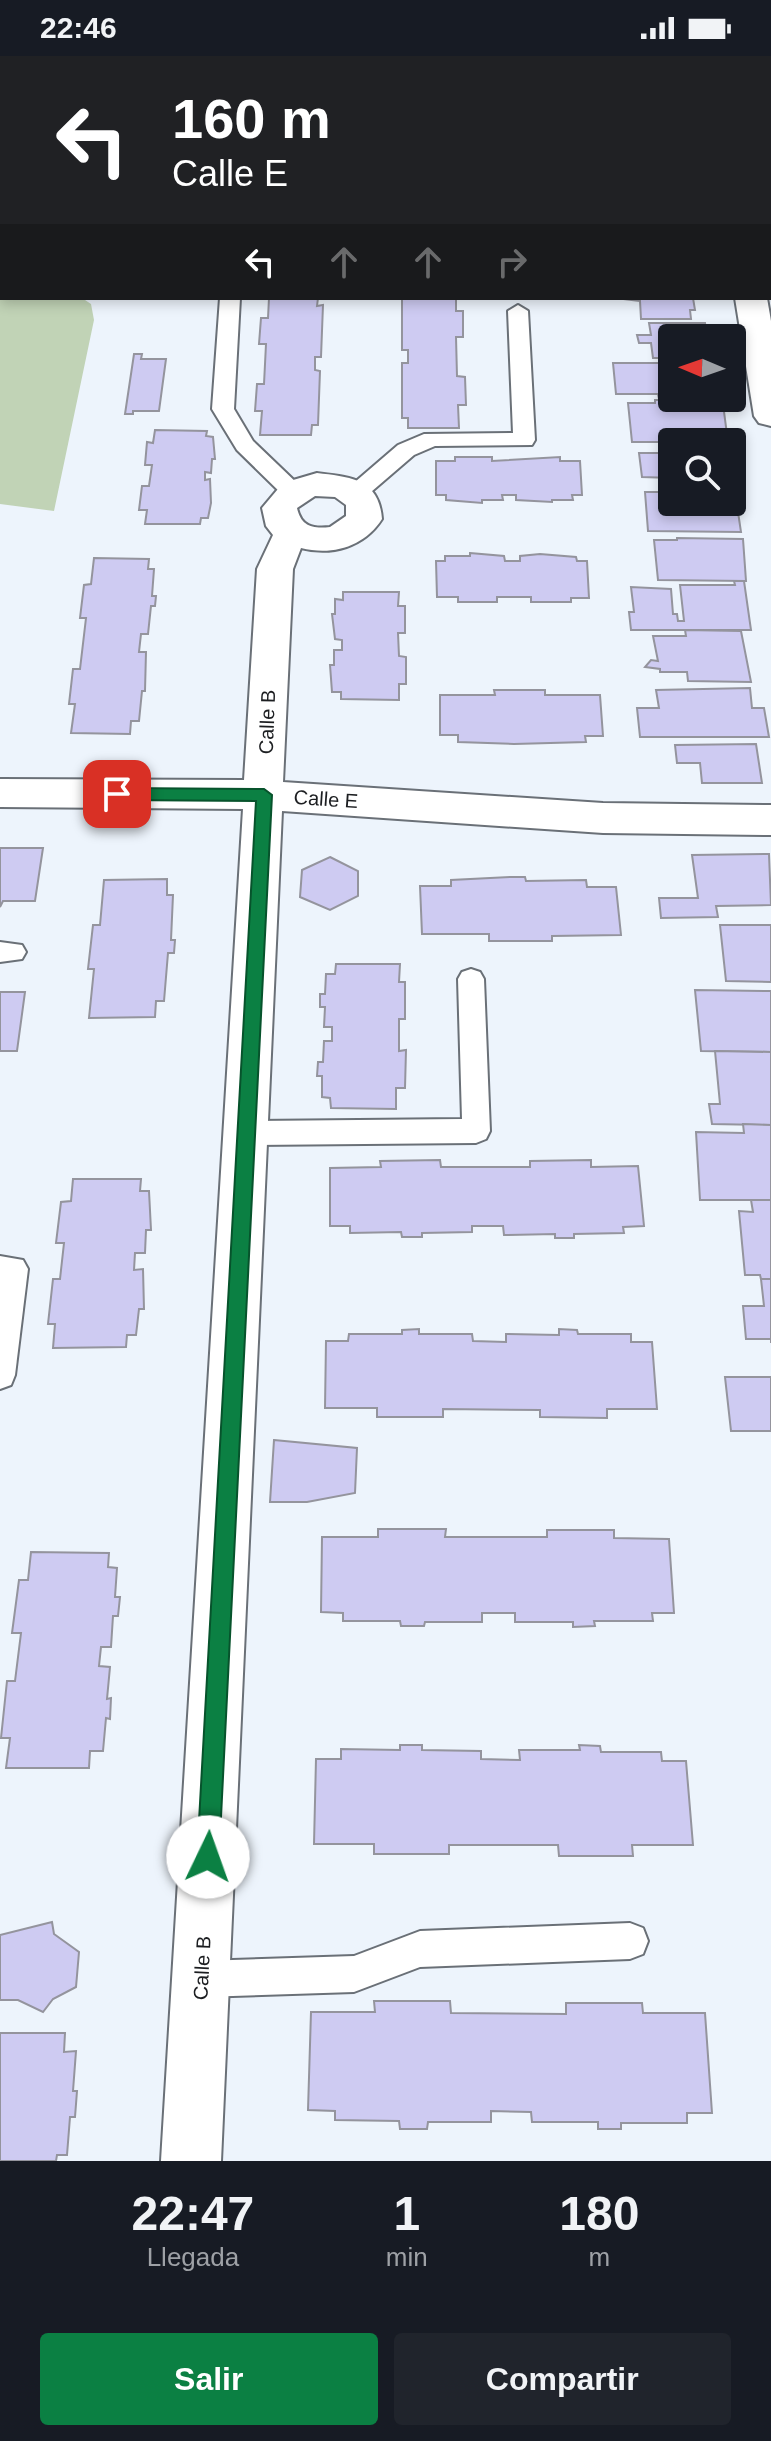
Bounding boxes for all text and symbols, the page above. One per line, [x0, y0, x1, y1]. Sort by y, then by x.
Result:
text: 22:46 [40, 11, 117, 44]
text: 160 m [172, 87, 331, 150]
icon: left [40, 88, 144, 192]
text: Calle E [172, 153, 288, 194]
icon: left [238, 240, 282, 284]
icon: ahead [322, 240, 366, 284]
icon: ahead [406, 240, 450, 284]
icon: right [490, 240, 534, 284]
north arrow [658, 324, 746, 412]
map controls [658, 324, 746, 516]
button: search [658, 428, 746, 516]
street label: Calle B [255, 689, 279, 755]
pin [83, 760, 151, 828]
icon: arrive [95, 772, 139, 816]
street label: Calle E [293, 786, 359, 812]
position arrow [166, 1815, 250, 1899]
street label: Calle B [189, 1935, 215, 2001]
text: 22:47 [132, 2187, 254, 2240]
text: 1 [393, 2187, 420, 2240]
text: 180 [559, 2187, 639, 2240]
text: Llegada [147, 2242, 239, 2272]
text: min [386, 2242, 428, 2272]
text: m [589, 2242, 610, 2272]
button: Salir [40, 2333, 378, 2425]
button: Compartir [394, 2333, 731, 2425]

